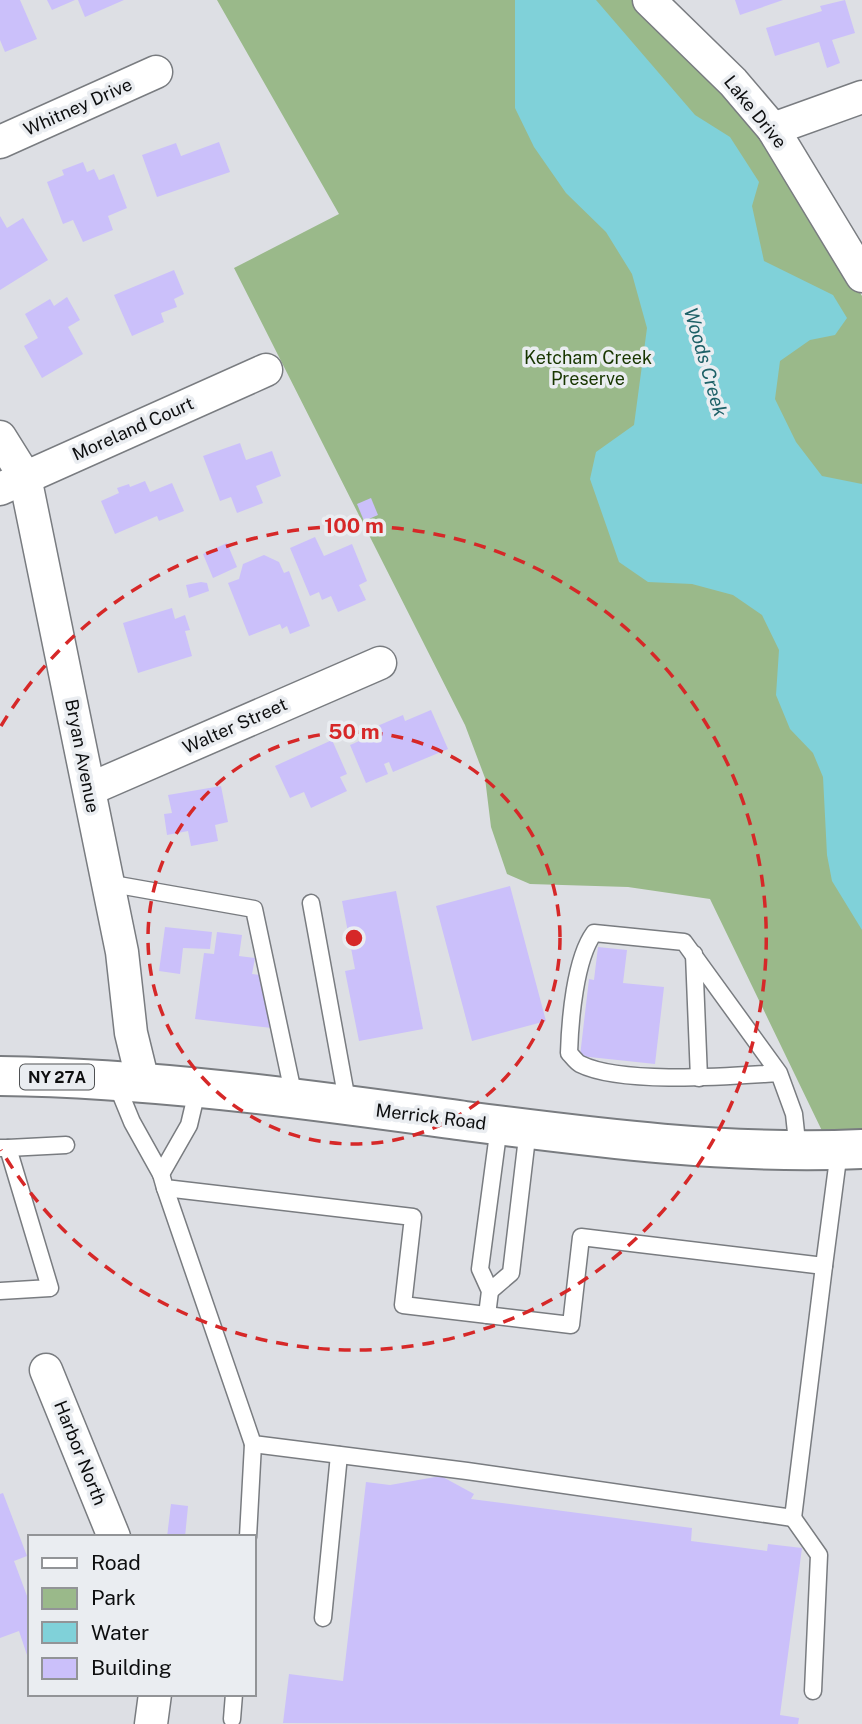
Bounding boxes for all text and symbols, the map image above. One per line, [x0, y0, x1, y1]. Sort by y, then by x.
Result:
street label: Lake Drive [720, 71, 791, 152]
street label: Whitney Drive [20, 73, 135, 140]
water label: Woods Creek [680, 305, 732, 420]
park label: Ketcham Creek Preserve [524, 347, 652, 389]
street label: Moreland Court [69, 392, 197, 465]
text: 100 m [324, 513, 384, 538]
street label: Walter Street [179, 693, 290, 758]
street label: Bryan Avenue [61, 697, 104, 815]
text: 50 m [328, 719, 380, 744]
centre of rings [342, 926, 366, 950]
road number: NY 27A [20, 1064, 94, 1090]
street label: Merrick Road [375, 1099, 488, 1134]
street label: Harbor North [50, 1397, 111, 1508]
legend [28, 1535, 256, 1696]
text: Road [91, 1550, 141, 1575]
text: Park [91, 1585, 136, 1610]
text: Water [91, 1620, 149, 1645]
text: Building [91, 1655, 172, 1680]

